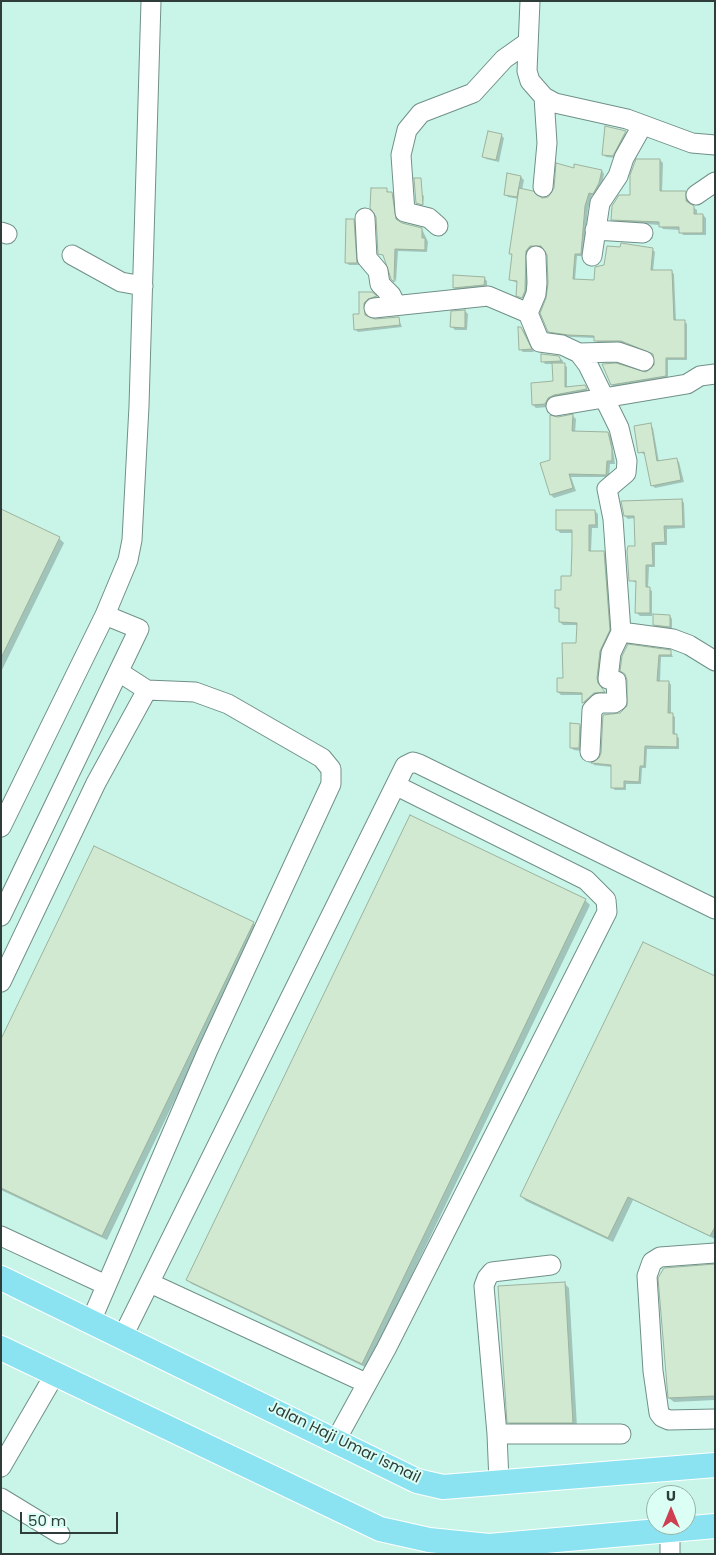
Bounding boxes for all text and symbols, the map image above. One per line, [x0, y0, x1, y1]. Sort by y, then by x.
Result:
street label: Jalan Haji Umar Ismail [265, 1398, 423, 1488]
north arrow [646, 1485, 696, 1535]
text: U [666, 1486, 676, 1506]
scale bar [22, 1502, 120, 1534]
text: 50 m [28, 1510, 66, 1531]

